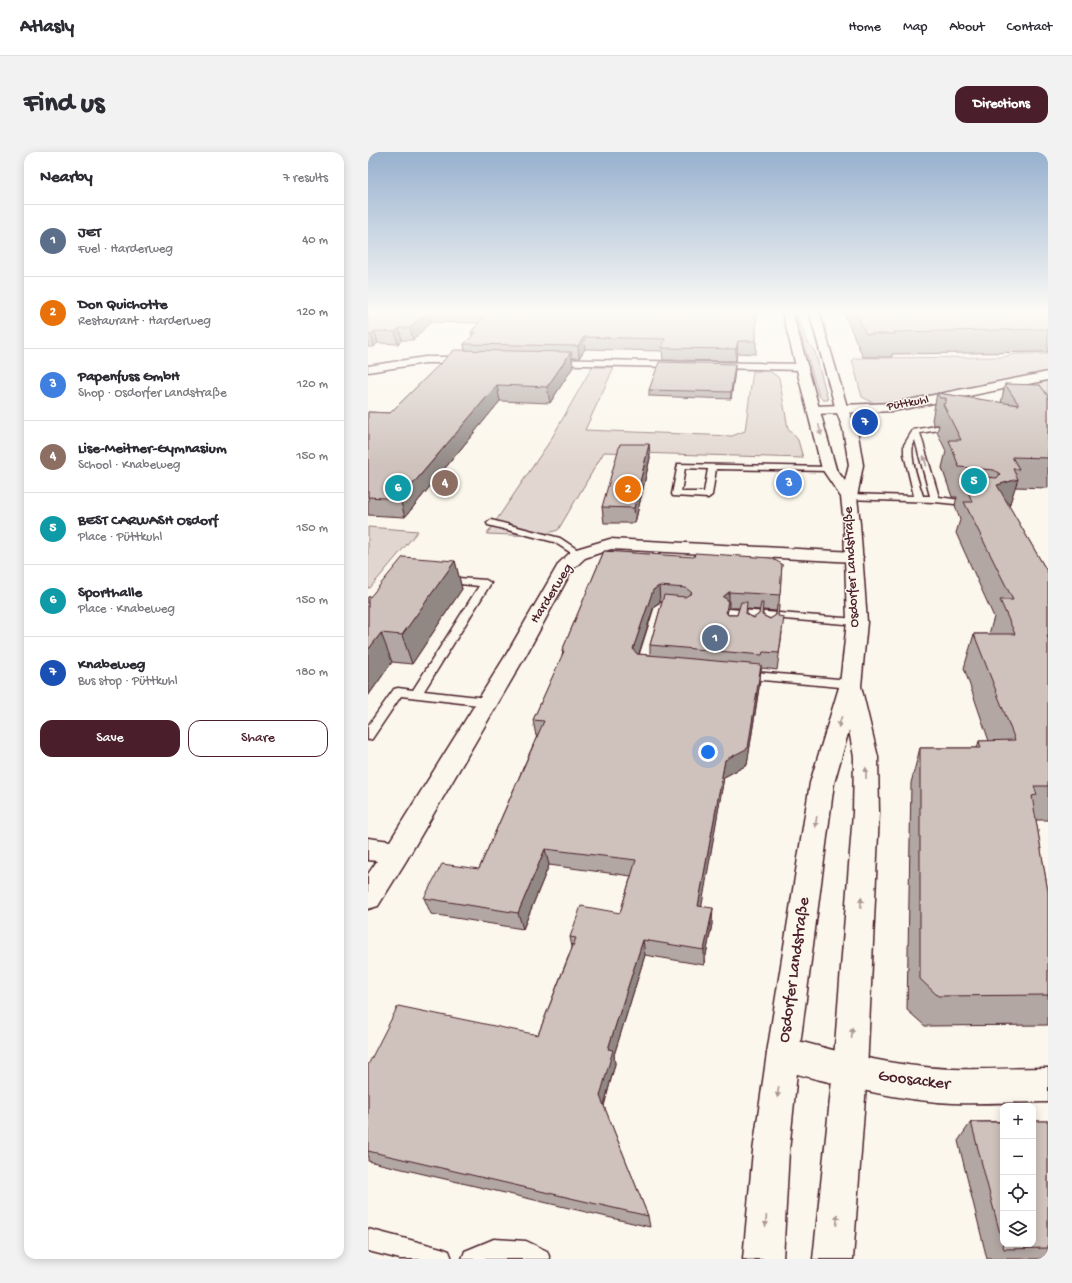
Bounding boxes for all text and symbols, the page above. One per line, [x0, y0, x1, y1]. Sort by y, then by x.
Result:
text: Atlasly [20, 16, 74, 39]
text: Home [849, 19, 881, 36]
text: Map [903, 19, 927, 36]
text: About [949, 19, 985, 36]
text: Contact [1007, 19, 1052, 36]
button: Directions [955, 86, 1048, 123]
text: Find us [24, 88, 104, 121]
text: Nearby [40, 168, 93, 188]
text: 7 results [283, 171, 328, 186]
text: JET [78, 224, 101, 242]
text: 1 [50, 233, 56, 248]
text: 40 m [302, 233, 328, 248]
text: Fuel · Harderweg [78, 242, 173, 257]
text: Don Quichotte [78, 296, 168, 314]
text: 2 [50, 305, 56, 320]
text: 120 m [297, 305, 328, 320]
text: Restaurant · Harderweg [78, 314, 211, 329]
text: Papenfuss GmbH [78, 368, 180, 386]
text: 3 [50, 377, 56, 392]
text: 120 m [297, 377, 328, 392]
text: Shop · Osdorfer Landstraße [78, 386, 227, 401]
street label: Püttkuhl [885, 393, 930, 415]
pin: 7 [852, 407, 878, 437]
one-way arrow [817, 424, 823, 436]
text: Lise-Meitner-Gymnasium [78, 440, 227, 458]
text: 4 [50, 449, 56, 464]
text: 150 m [296, 449, 328, 464]
one-way arrow [922, 455, 928, 467]
text: School · Knabeweg [78, 458, 180, 473]
pin: 5 [961, 466, 987, 496]
pin: 4 [432, 468, 458, 498]
pin: 3 [776, 468, 802, 498]
pin: 6 [385, 473, 411, 503]
pin: 2 [615, 474, 641, 504]
street label: Osdorfer Landstraße [840, 505, 864, 628]
text: BEST CARWASH Osdorf [78, 512, 218, 530]
text: 5 [50, 521, 56, 536]
text: 150 m [296, 521, 328, 536]
text: Place · Püttkuhl [78, 530, 162, 545]
street label: Harderweg [527, 561, 577, 627]
text: Sporthalle [78, 584, 142, 602]
text: 6 [50, 593, 56, 608]
text: 150 m [296, 593, 328, 608]
text: Place · Knabeweg [78, 602, 175, 617]
pin: 1 [702, 623, 728, 653]
text: Knabeweg [78, 656, 145, 674]
text: 7 [50, 665, 56, 680]
text: 180 m [296, 665, 328, 680]
text: Bus stop · Püttkuhl [78, 674, 178, 689]
one-way arrow [837, 716, 843, 728]
button: Save [40, 720, 180, 757]
button: Share [188, 720, 328, 757]
your location [698, 742, 718, 762]
one-way arrow [863, 766, 869, 779]
one-way arrow [813, 816, 819, 828]
street label: Osdorfer Landstraße [775, 896, 815, 1044]
one-way arrow [857, 897, 864, 909]
one-way arrow [849, 1027, 856, 1039]
street label: Goosacker [877, 1067, 953, 1096]
one-way arrow [775, 1086, 781, 1098]
map controls [1000, 1103, 1036, 1247]
button: + [1000, 1103, 1036, 1139]
button: − [1000, 1139, 1036, 1175]
button: locate [1000, 1175, 1036, 1211]
button: layers [1000, 1211, 1036, 1247]
one-way arrow [833, 1214, 840, 1226]
one-way arrow [762, 1215, 769, 1228]

